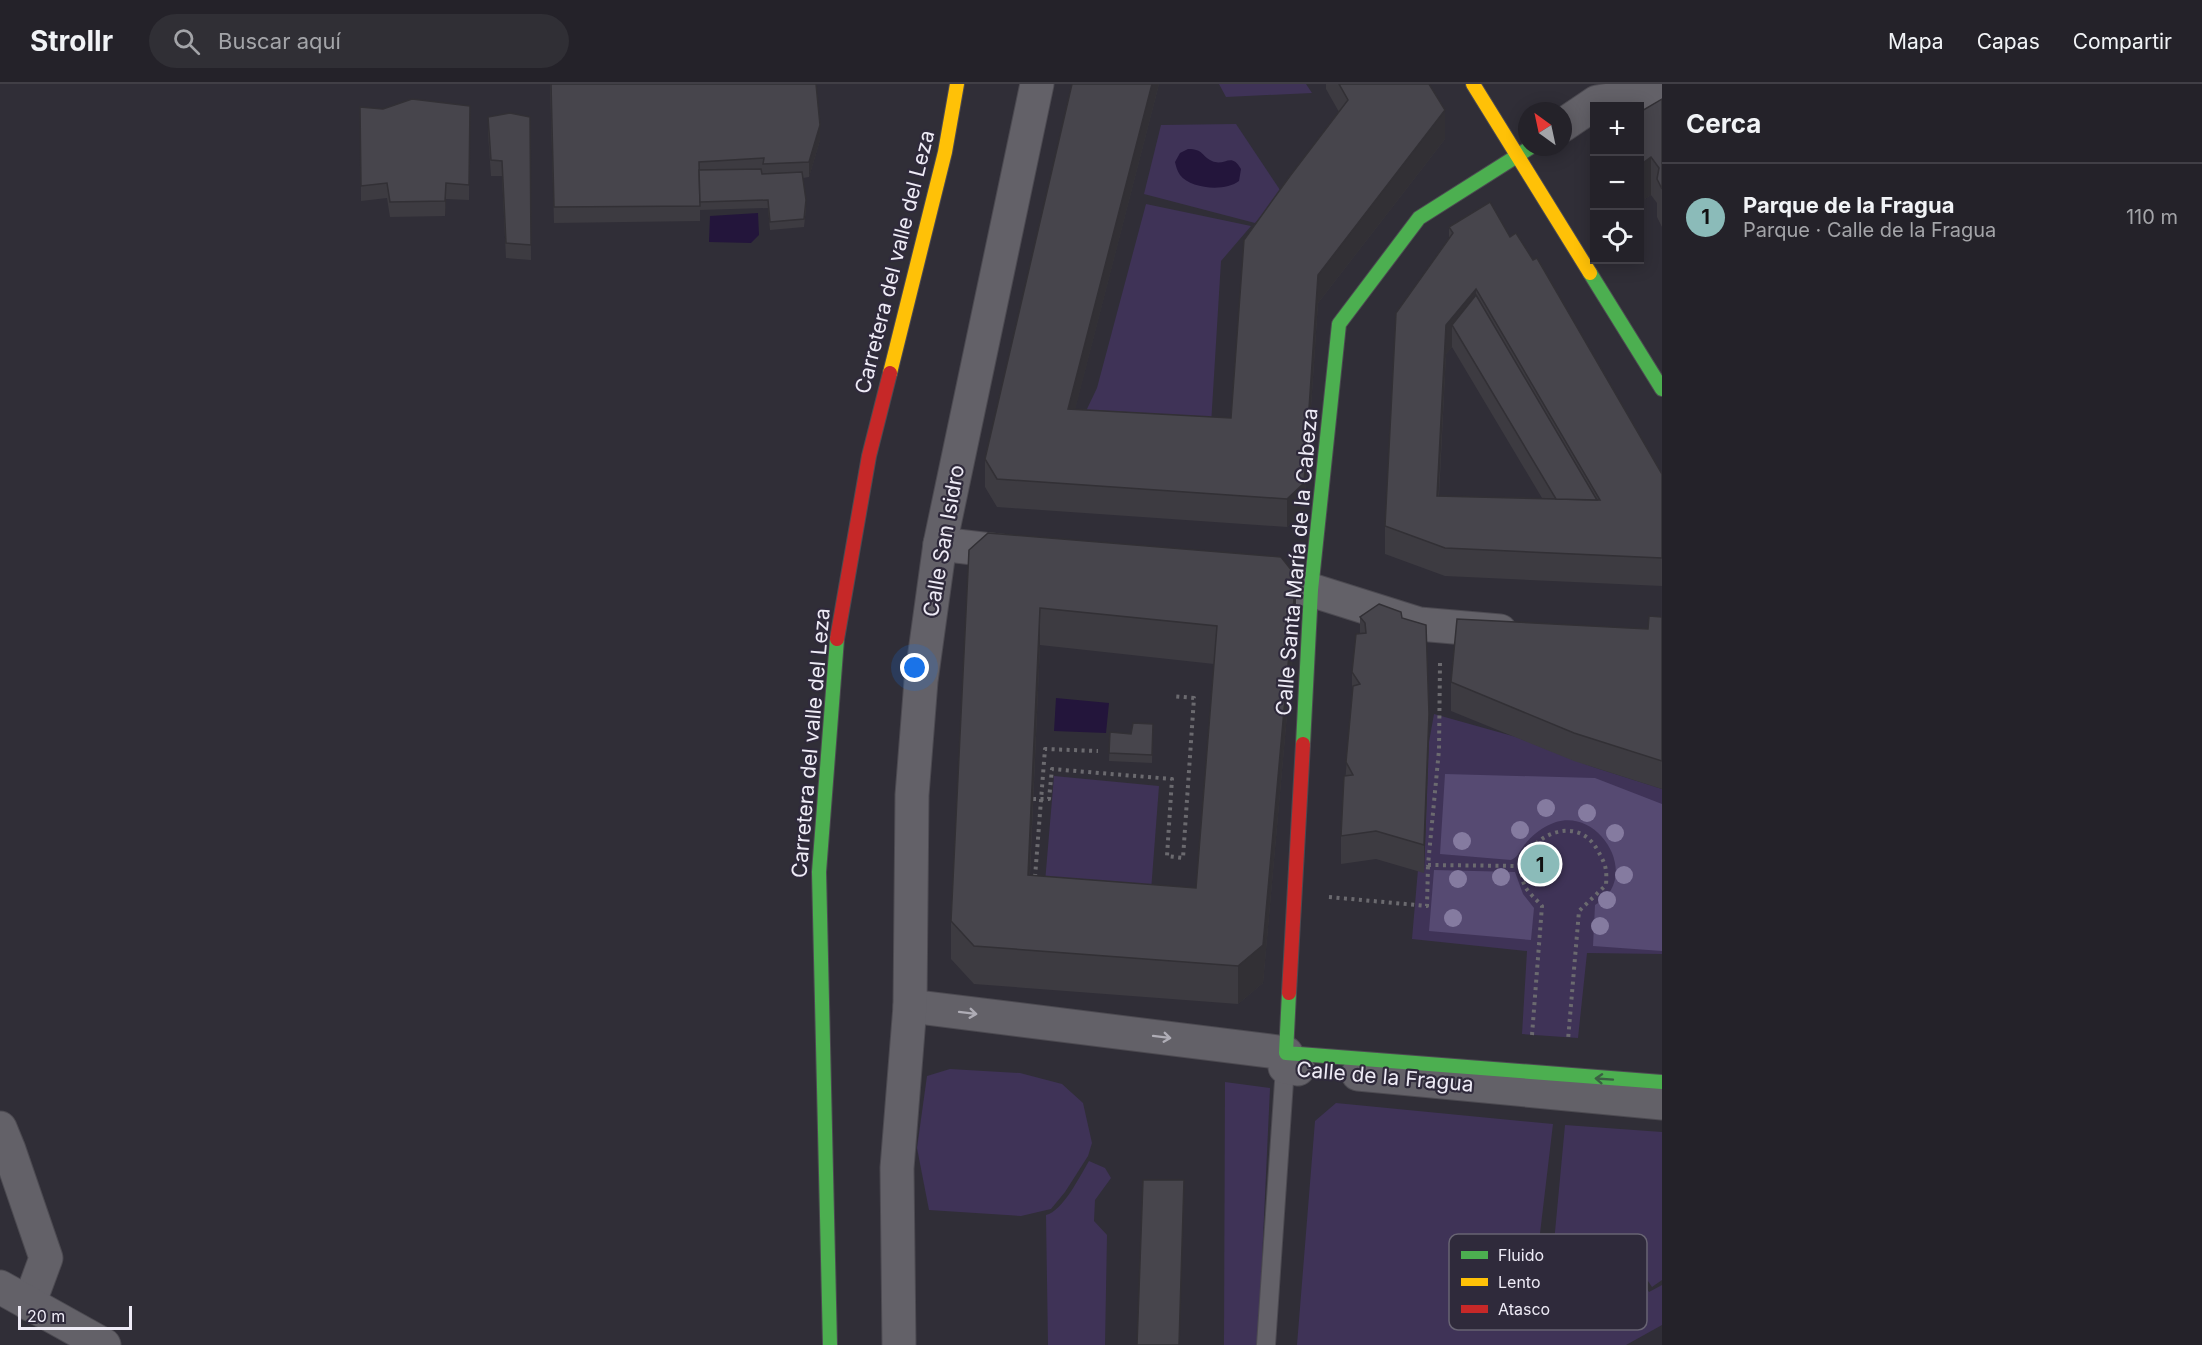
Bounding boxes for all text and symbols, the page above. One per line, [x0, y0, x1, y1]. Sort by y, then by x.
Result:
search box [149, 14, 569, 68]
text: Strollr [30, 24, 113, 58]
icon: search [170, 25, 203, 58]
text: Buscar aquí [218, 28, 341, 54]
text: Mapa [1888, 29, 1944, 54]
text: Capas [1977, 29, 2040, 54]
text: Compartir [2073, 29, 2172, 54]
north arrow [1518, 102, 1572, 156]
map controls [1590, 102, 1644, 264]
button: + [1590, 102, 1644, 156]
text: Cerca [1686, 108, 1761, 139]
street label: Carretera del valle del Leza [850, 127, 939, 396]
button: − [1590, 156, 1644, 210]
text: Parque de la Fragua [1743, 192, 1954, 218]
text: 1 [1701, 205, 1710, 229]
text: 110 m [2126, 205, 2178, 229]
button: locate [1590, 210, 1644, 264]
text: Parque · Calle de la Fragua [1743, 218, 1996, 242]
street label: Calle Santa María de la Cabeza [1271, 407, 1322, 717]
street label: Calle San Isidro [918, 463, 969, 619]
street label: Carretera del valle del Leza [786, 607, 835, 879]
your location [900, 653, 929, 682]
pin: 1 [1520, 842, 1560, 886]
one-way arrow [958, 1008, 978, 1019]
one-way arrow [1151, 1032, 1171, 1043]
street label: Calle de la Fragua [1295, 1056, 1475, 1097]
one-way arrow [1594, 1073, 1614, 1084]
legend [1449, 1234, 1647, 1330]
text: Fluido [1498, 1245, 1544, 1265]
text: Lento [1498, 1272, 1541, 1292]
text: Atasco [1498, 1299, 1550, 1319]
scale bar [18, 1303, 132, 1330]
text: 20 m [27, 1306, 65, 1326]

